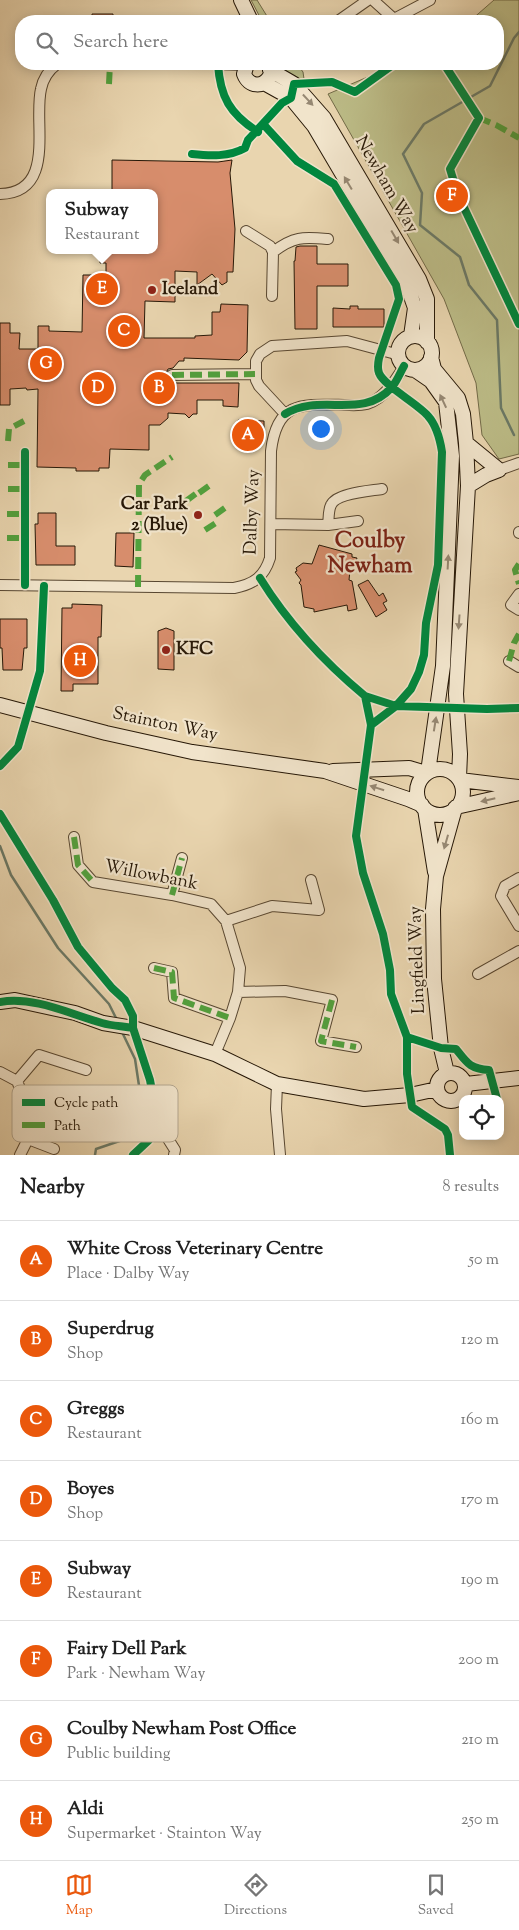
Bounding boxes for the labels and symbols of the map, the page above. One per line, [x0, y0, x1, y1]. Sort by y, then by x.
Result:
one-way arrow [302, 94, 314, 106]
street label: Newham Way [347, 131, 425, 239]
one-way arrow [343, 176, 352, 189]
pin: F [436, 177, 468, 215]
one-way arrow [390, 231, 399, 244]
pin: E [86, 270, 118, 308]
place label: Iceland [162, 277, 219, 303]
marker: Iceland [146, 284, 158, 296]
pin: C [108, 312, 140, 350]
pin: G [30, 345, 62, 383]
pin: D [82, 369, 114, 407]
pin: B [143, 369, 175, 407]
one-way arrow [439, 394, 448, 409]
pin: A [232, 416, 264, 454]
your location [308, 416, 334, 442]
street label: Dalby Way [239, 469, 267, 555]
place label: Car Park 2 (Blue) [121, 492, 188, 539]
marker: Car Park 2 (Blue) [192, 509, 204, 521]
district label: Coulby Newham [328, 526, 413, 583]
one-way arrow [444, 554, 452, 570]
one-way arrow [455, 615, 463, 631]
place label: KFC [176, 637, 214, 663]
pin: H [64, 642, 96, 680]
marker: KFC [160, 644, 172, 656]
street label: Stainton Way [110, 701, 220, 749]
one-way arrow [431, 716, 439, 732]
one-way arrow [369, 784, 384, 791]
one-way arrow [480, 796, 495, 804]
one-way arrow [442, 835, 450, 850]
street label: Willowbank [102, 854, 200, 898]
street label: Lingfield Way [403, 906, 433, 1014]
legend [12, 1085, 178, 1142]
text: Cycle path [54, 1094, 118, 1114]
text: Path [54, 1117, 81, 1137]

